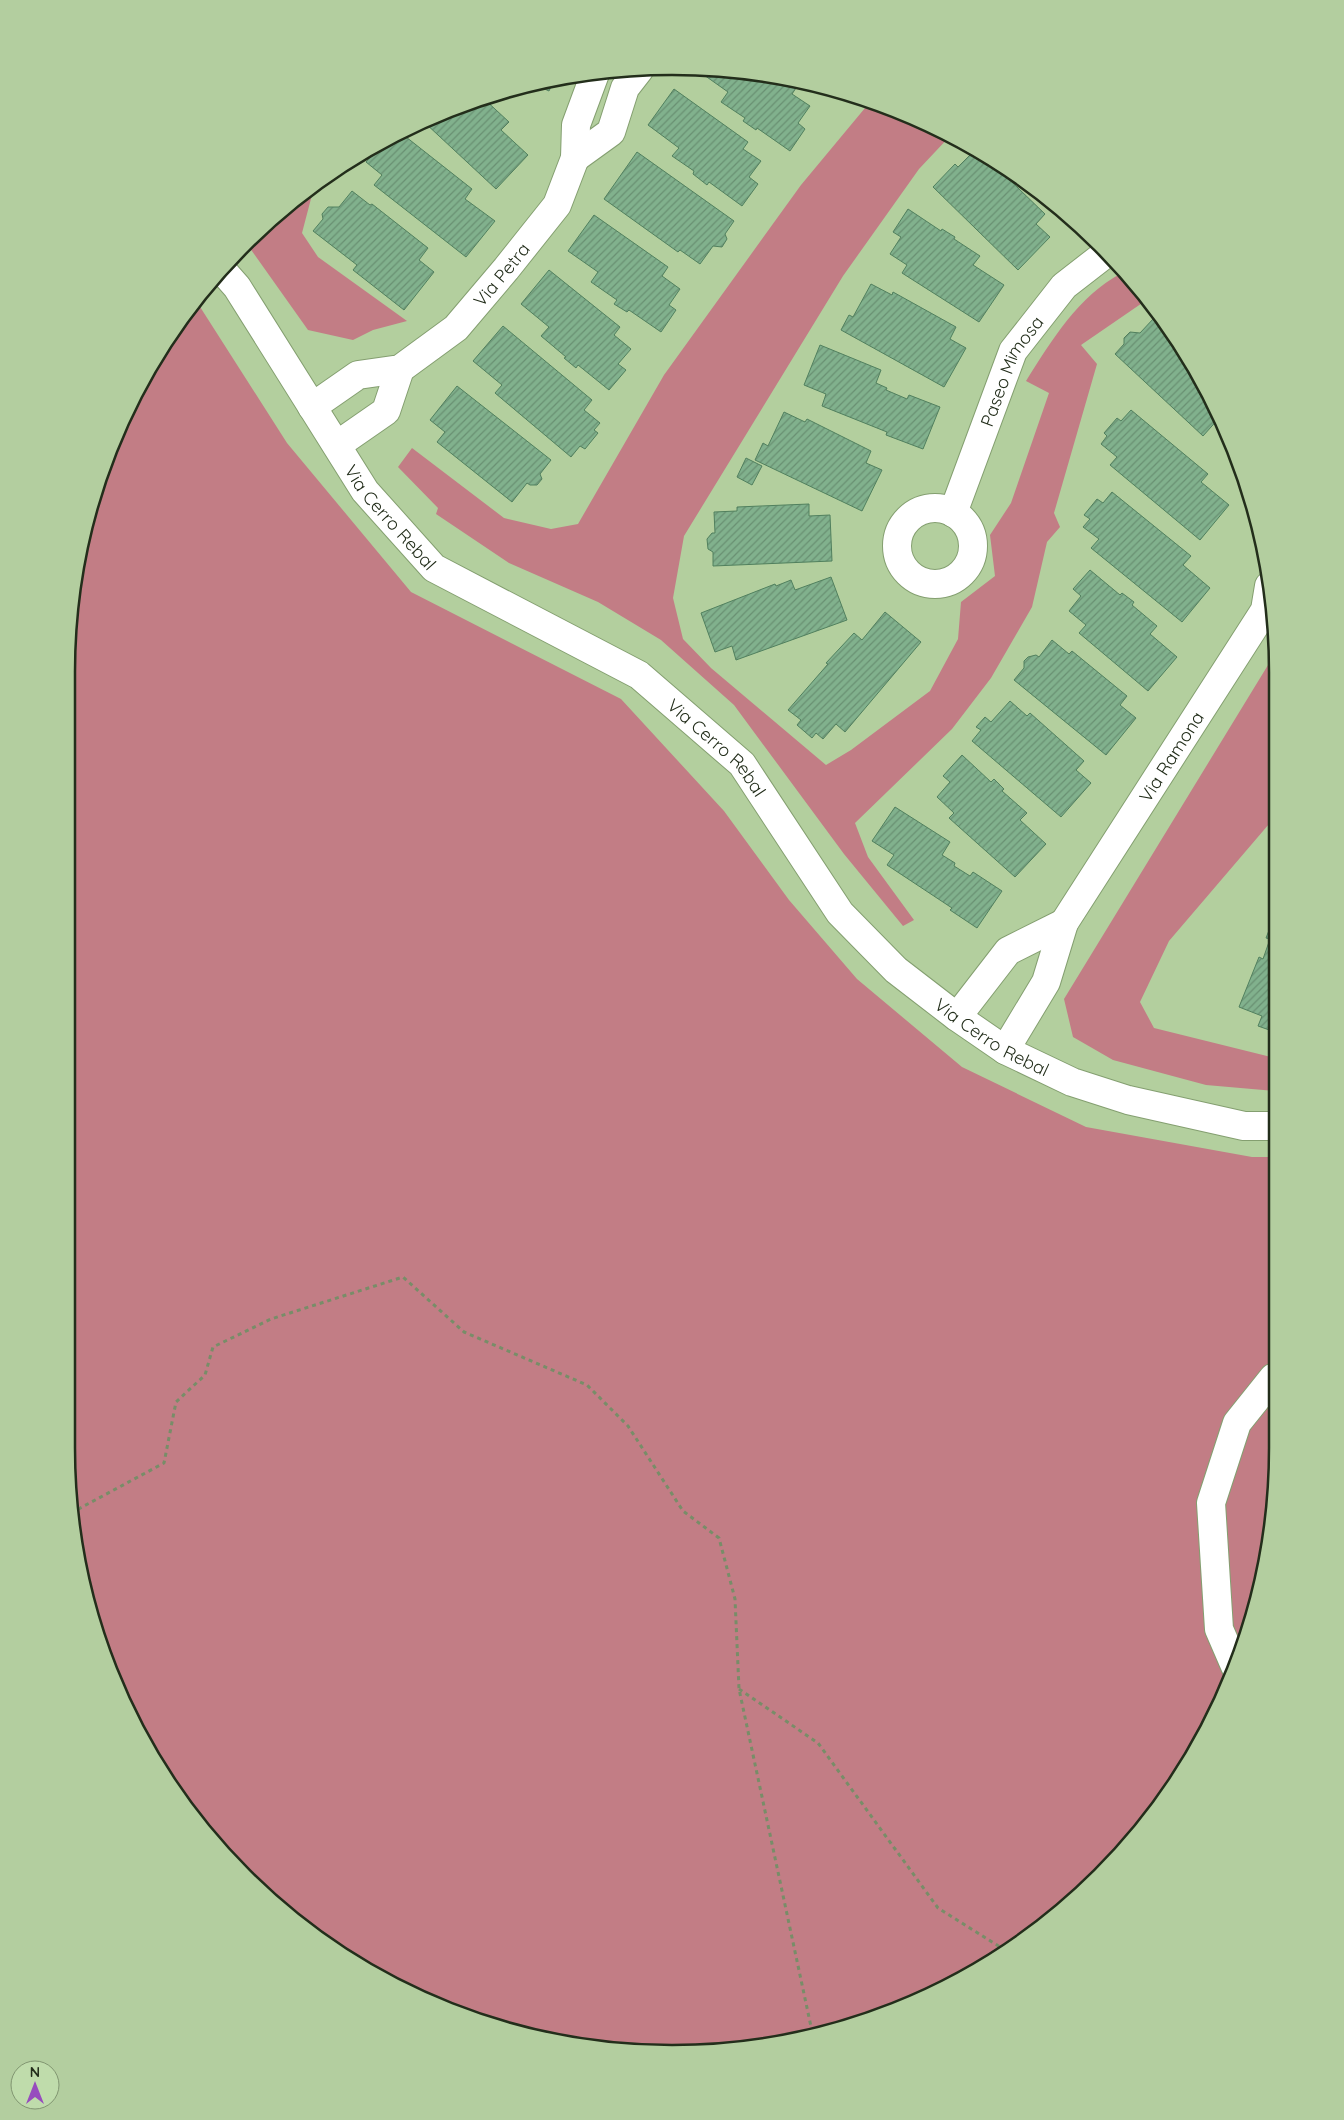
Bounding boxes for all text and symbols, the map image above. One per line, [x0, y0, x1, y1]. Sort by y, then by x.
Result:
street label: Via Petra [468, 238, 534, 311]
street label: Paseo Mimosa [975, 311, 1048, 430]
street label: Via Cerro Rebal [340, 460, 442, 575]
street label: Via Cerro Rebal [663, 693, 772, 801]
street label: Via Ramona [1133, 707, 1209, 806]
street label: Via Cerro Rebal [930, 993, 1053, 1081]
north arrow [10, 2060, 60, 2110]
text: N [30, 2063, 40, 2081]

